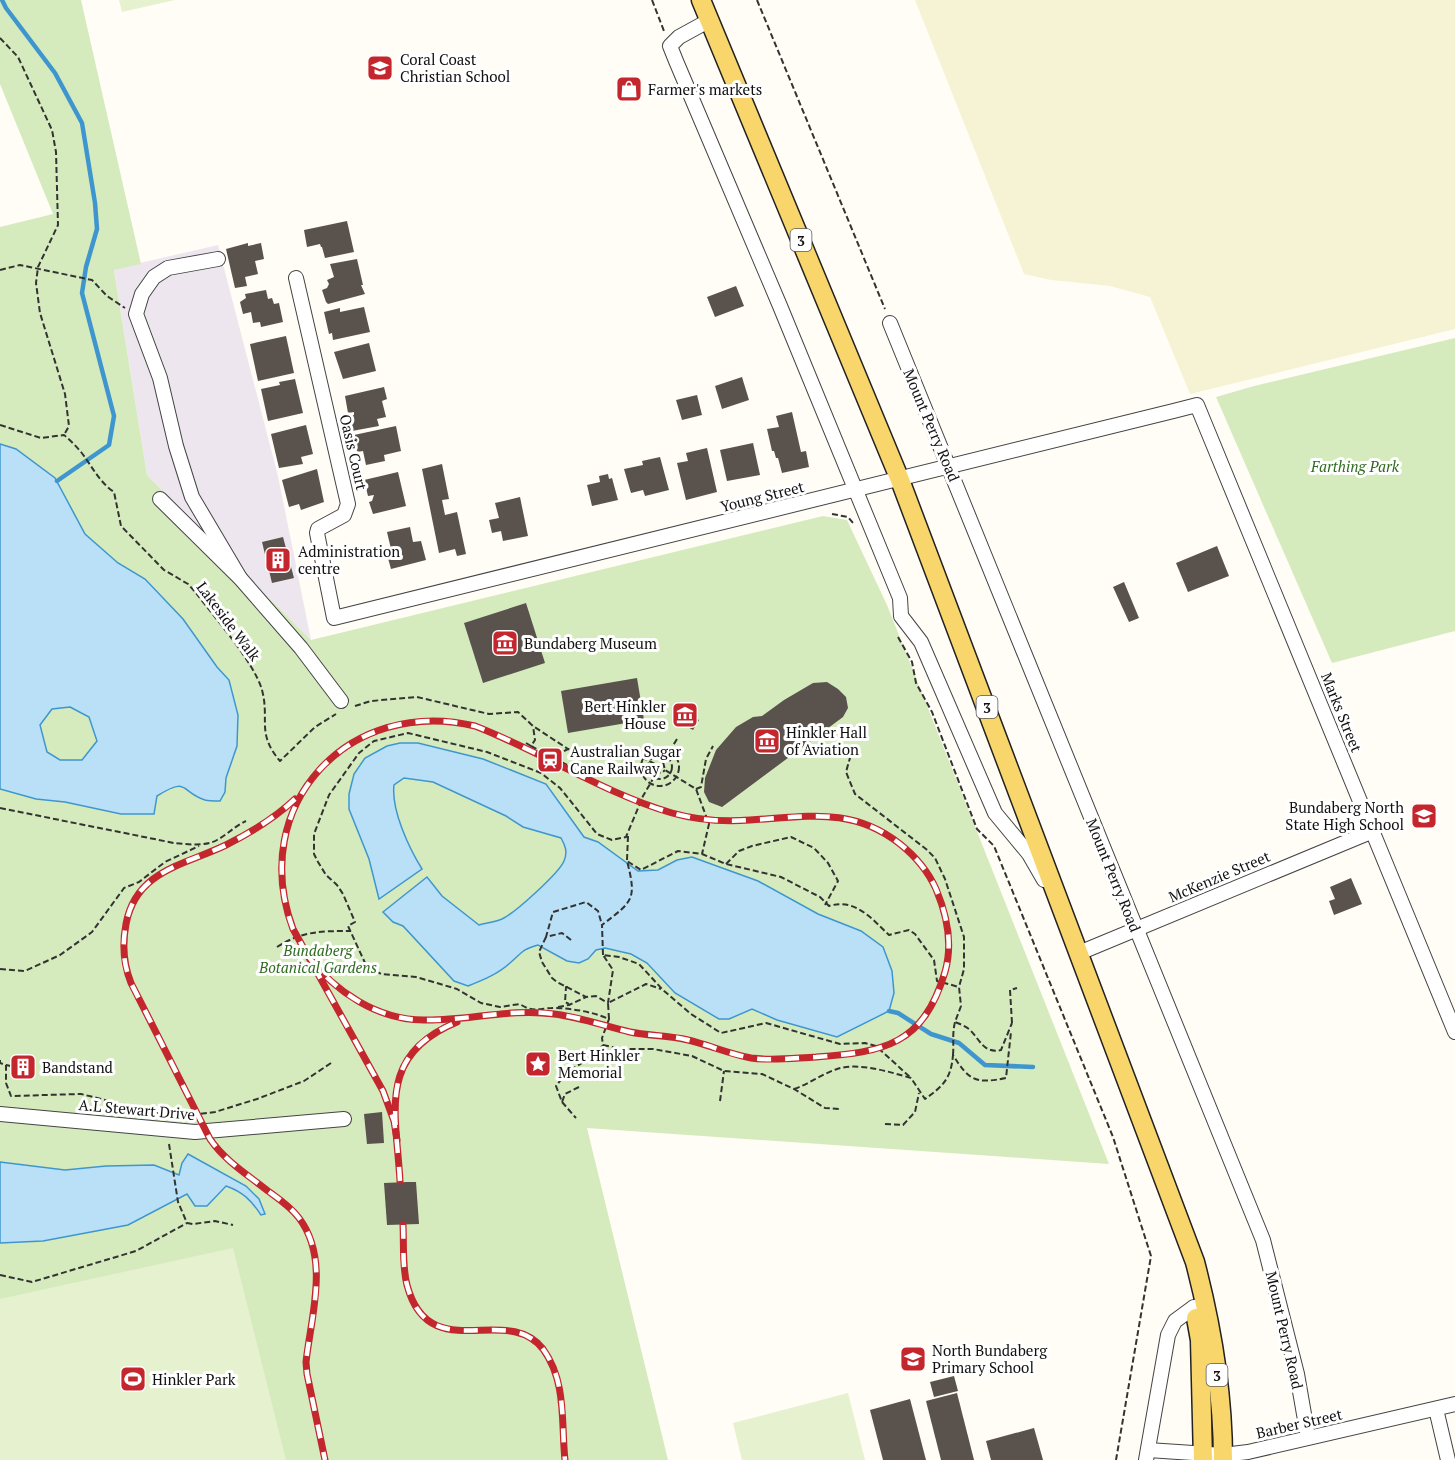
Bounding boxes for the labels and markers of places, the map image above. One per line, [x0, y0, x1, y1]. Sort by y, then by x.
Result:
place label: Coral Coast Christian School [400, 49, 510, 86]
school or university icon: Coral Coast Christian School [365, 53, 395, 83]
shop icon: Farmer's markets [614, 74, 644, 104]
place label: Farmer's markets [648, 79, 762, 99]
place label: Administration centre [298, 541, 400, 578]
building icon: Administration centre [263, 545, 293, 575]
museum icon: Bundaberg Museum [490, 628, 520, 658]
place label: Bundaberg Museum [524, 633, 657, 653]
place label: Bert Hinkler House [584, 696, 666, 733]
museum icon: Bert Hinkler House [670, 700, 700, 730]
place label: Hinkler Hall of Aviation [786, 722, 867, 759]
museum icon: Hinkler Hall of Aviation [752, 726, 782, 756]
place label: Australian Sugar Cane Railway [570, 741, 682, 778]
station icon: Australian Sugar Cane Railway [535, 745, 565, 775]
place label: Bundaberg North State High School [1285, 797, 1404, 834]
school or university icon: Bundaberg North State High School [1409, 801, 1439, 831]
place label: Bert Hinkler Memorial [558, 1045, 640, 1082]
place icon: Bert Hinkler Memorial [523, 1049, 553, 1079]
building icon: Bandstand [8, 1052, 38, 1082]
place label: Bandstand [42, 1057, 113, 1077]
place label: North Bundaberg Primary School [932, 1340, 1048, 1377]
school or university icon: North Bundaberg Primary School [898, 1344, 928, 1374]
sports icon: Hinkler Park [118, 1364, 148, 1394]
place label: Hinkler Park [152, 1369, 236, 1389]

